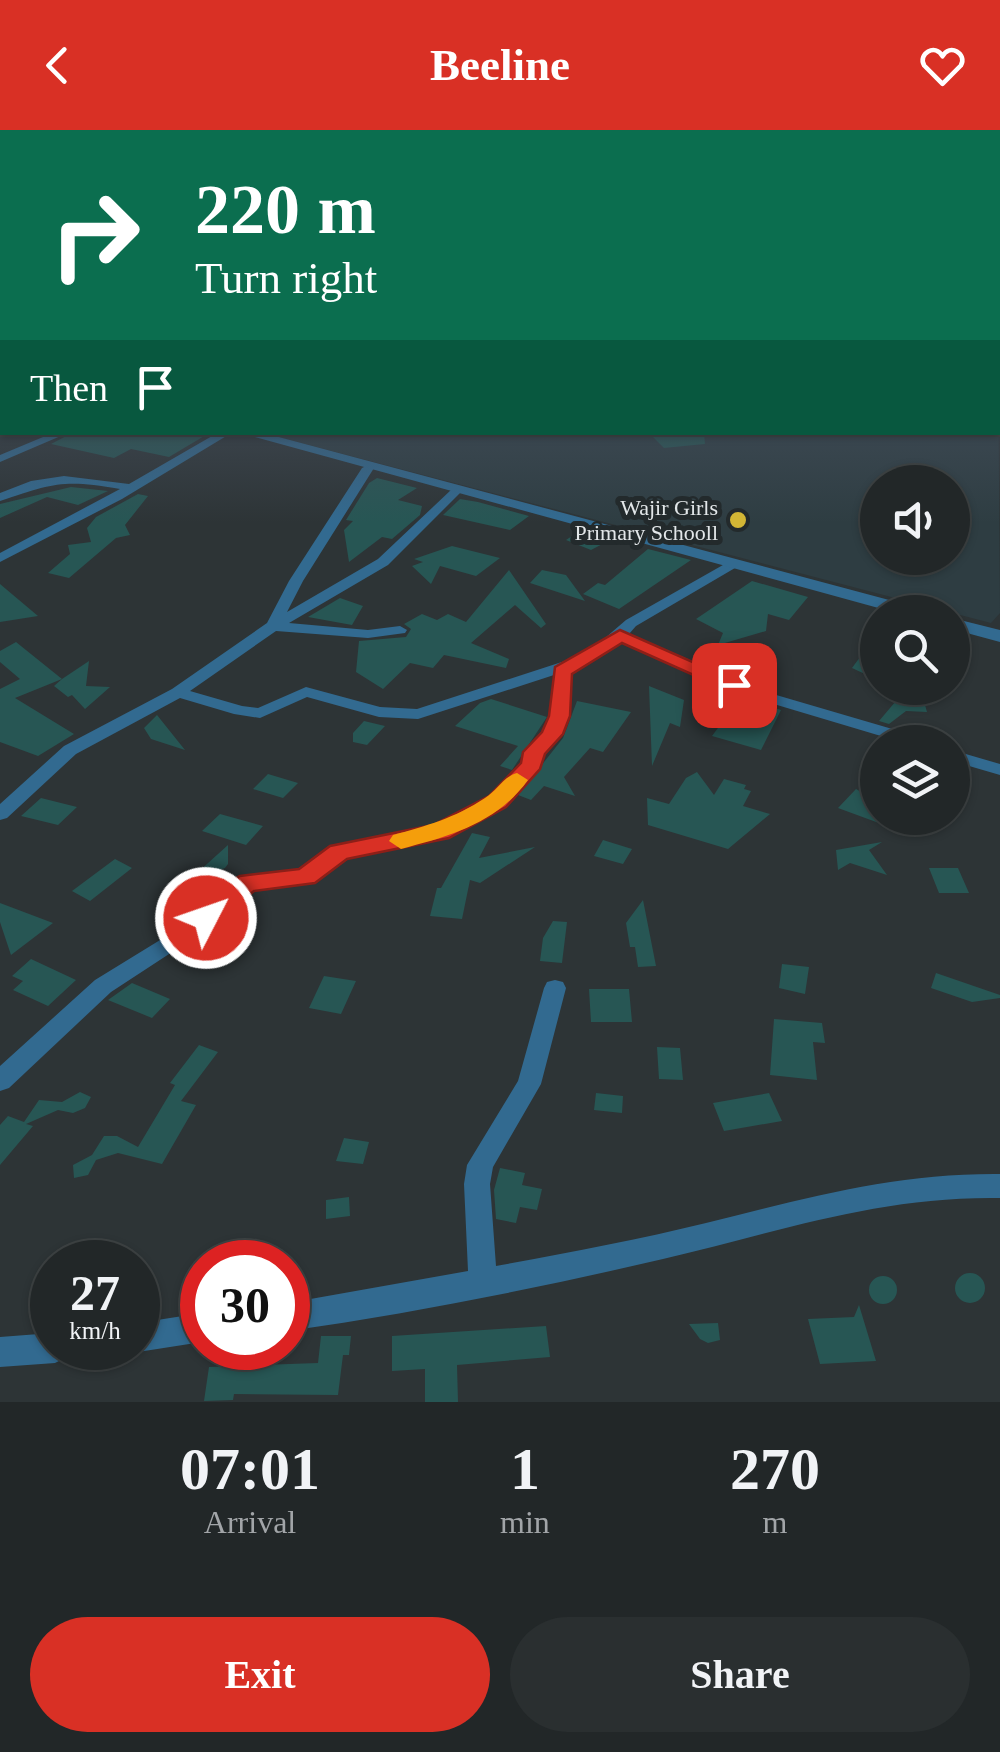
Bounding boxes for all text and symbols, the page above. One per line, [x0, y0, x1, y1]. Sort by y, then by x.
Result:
icon: back [30, 38, 85, 93]
icon: heart [915, 38, 970, 93]
text: Beeline [430, 40, 570, 90]
icon: right [30, 170, 160, 300]
text: 220 m [195, 171, 376, 248]
text: Turn right [195, 253, 377, 303]
icon: arrive [128, 360, 183, 415]
text: Then [30, 367, 108, 409]
map controls [860, 465, 970, 835]
button: sound [860, 465, 970, 575]
place label: Wajir Girls Primary Schooll [574, 495, 718, 545]
marker: Wajir Girls Primary Schooll [727, 509, 749, 531]
button: search [860, 595, 970, 705]
pin [692, 643, 777, 728]
icon: arrive [707, 658, 762, 713]
button: layers [860, 725, 970, 835]
position arrow [154, 866, 258, 970]
speed limit sign: 30 [180, 1240, 310, 1370]
text: 27 [70, 1265, 120, 1321]
text: km/h [69, 1317, 121, 1344]
text: 07:01 [180, 1436, 320, 1502]
text: 1 [510, 1436, 540, 1502]
text: 270 [730, 1436, 820, 1502]
text: Arrival [204, 1504, 296, 1540]
text: min [500, 1504, 550, 1540]
text: m [762, 1504, 787, 1540]
button: Exit [30, 1617, 490, 1732]
button: Share [510, 1617, 970, 1732]

